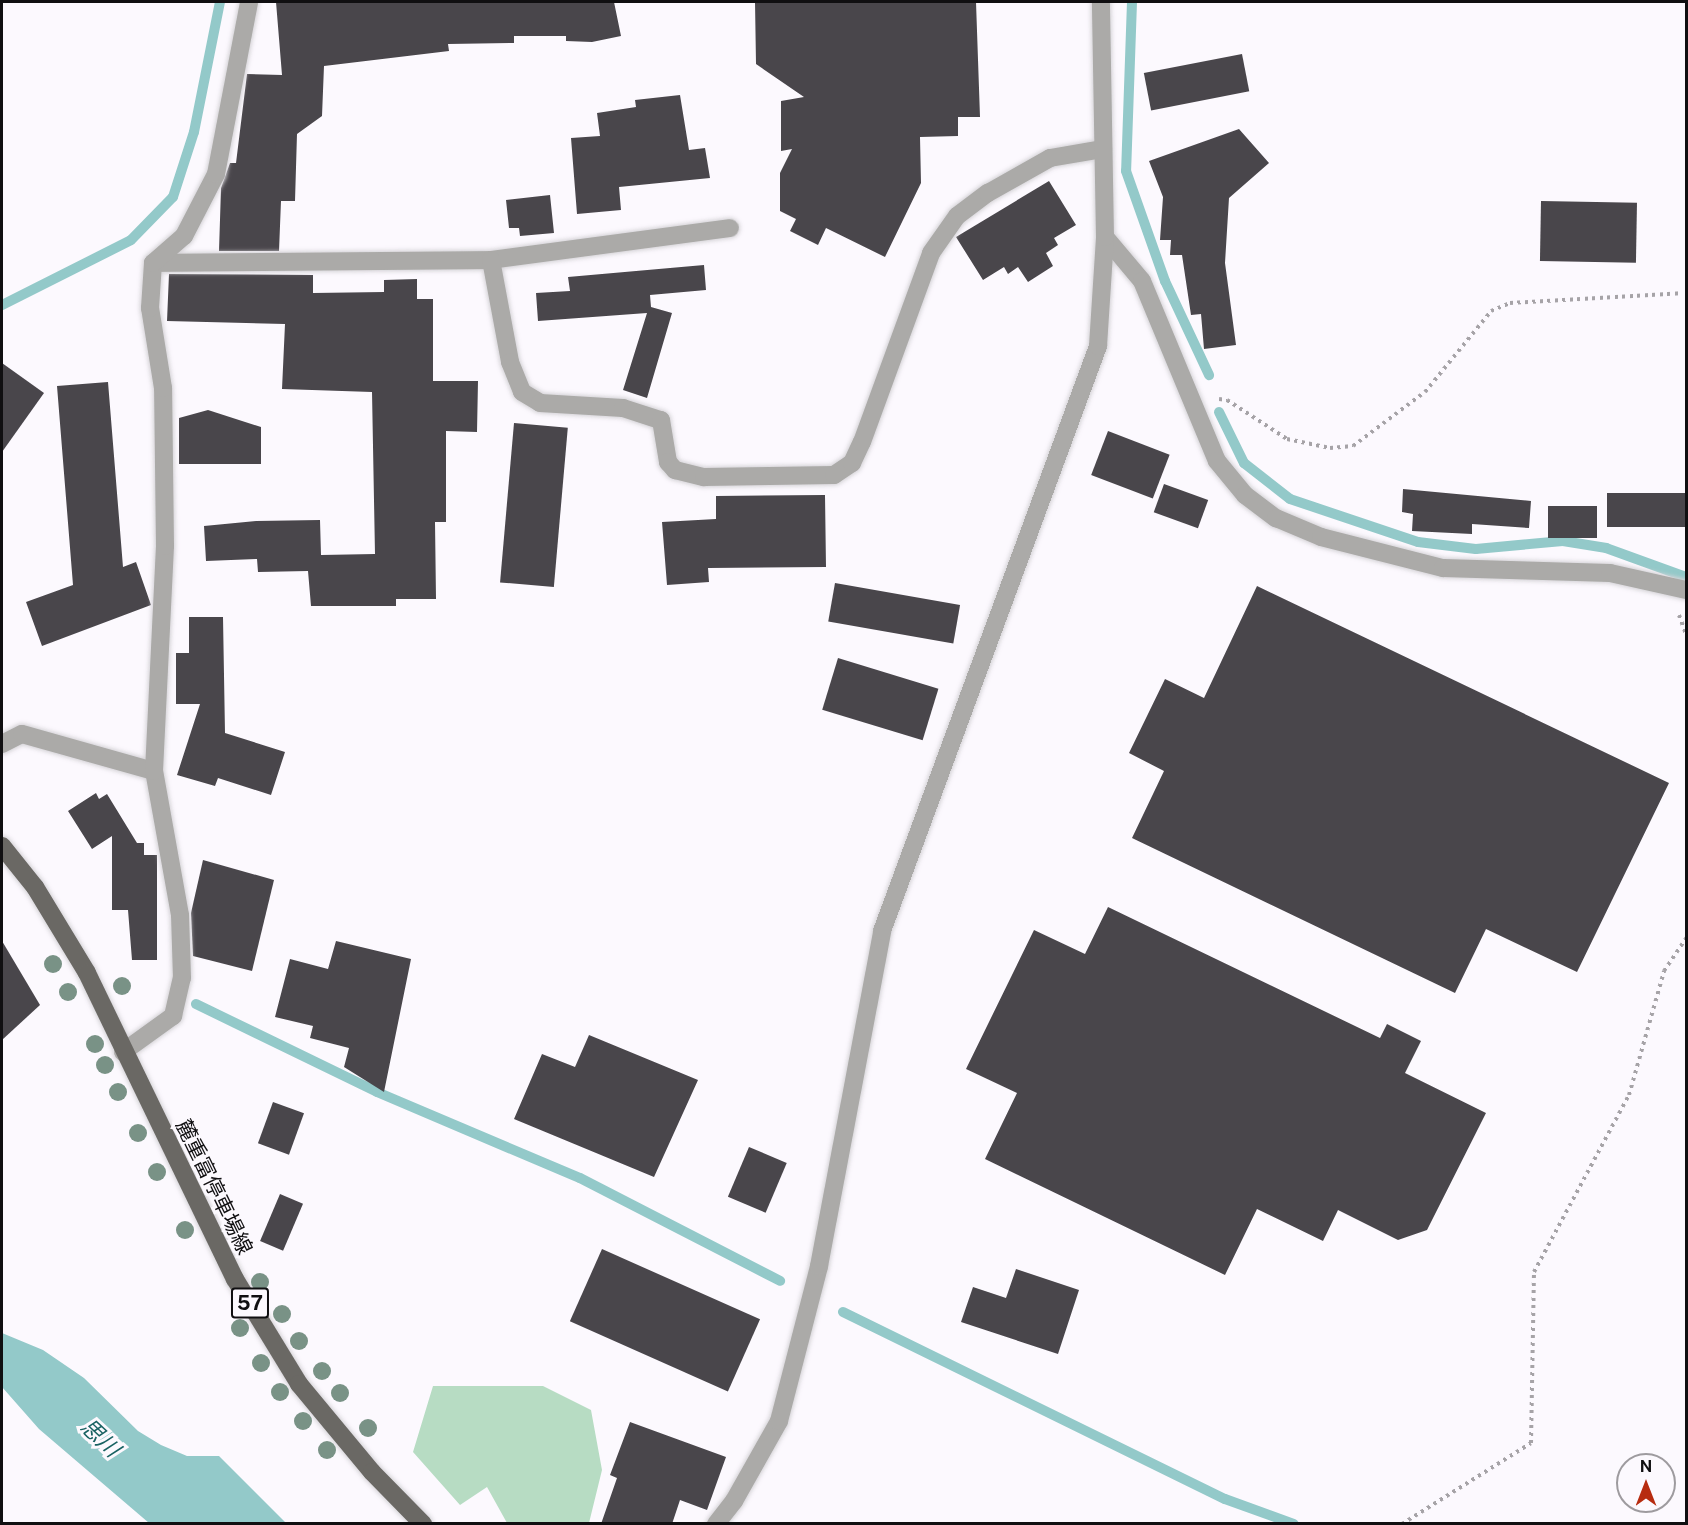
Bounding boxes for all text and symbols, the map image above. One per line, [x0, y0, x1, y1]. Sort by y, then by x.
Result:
street label: 麓重富停車場線 [170, 1115, 258, 1259]
road number: 57 [230, 1286, 270, 1320]
water label: 思川 [75, 1413, 125, 1463]
north arrow [1616, 1453, 1676, 1513]
text: N [1640, 1457, 1652, 1476]

